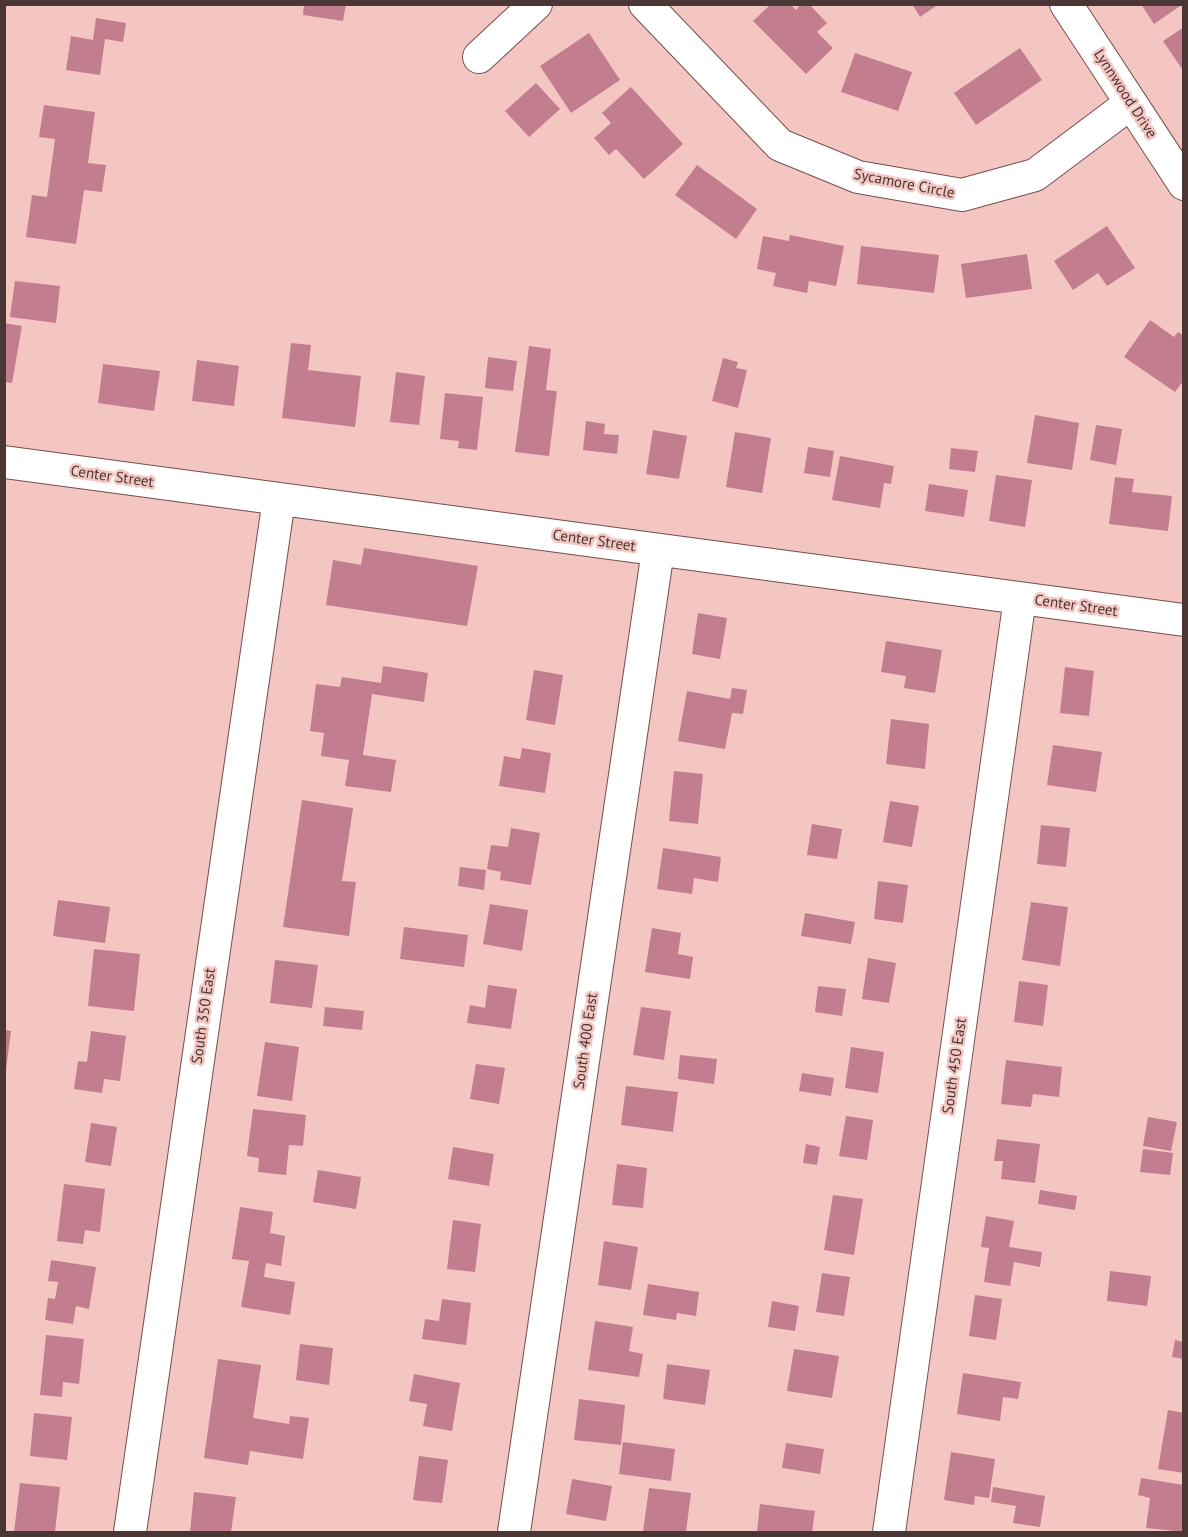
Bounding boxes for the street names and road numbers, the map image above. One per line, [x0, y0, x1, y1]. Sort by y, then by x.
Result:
street label: Lynnwood Drive [1090, 46, 1160, 142]
street label: Sycamore Circle [852, 165, 956, 203]
street label: Center Street [69, 462, 155, 492]
street label: Center Street [551, 526, 637, 556]
street label: Center Street [1033, 591, 1119, 621]
street label: South 350 East [188, 967, 220, 1065]
street label: South 400 East [570, 992, 602, 1090]
street label: South 450 East [939, 1017, 971, 1115]

